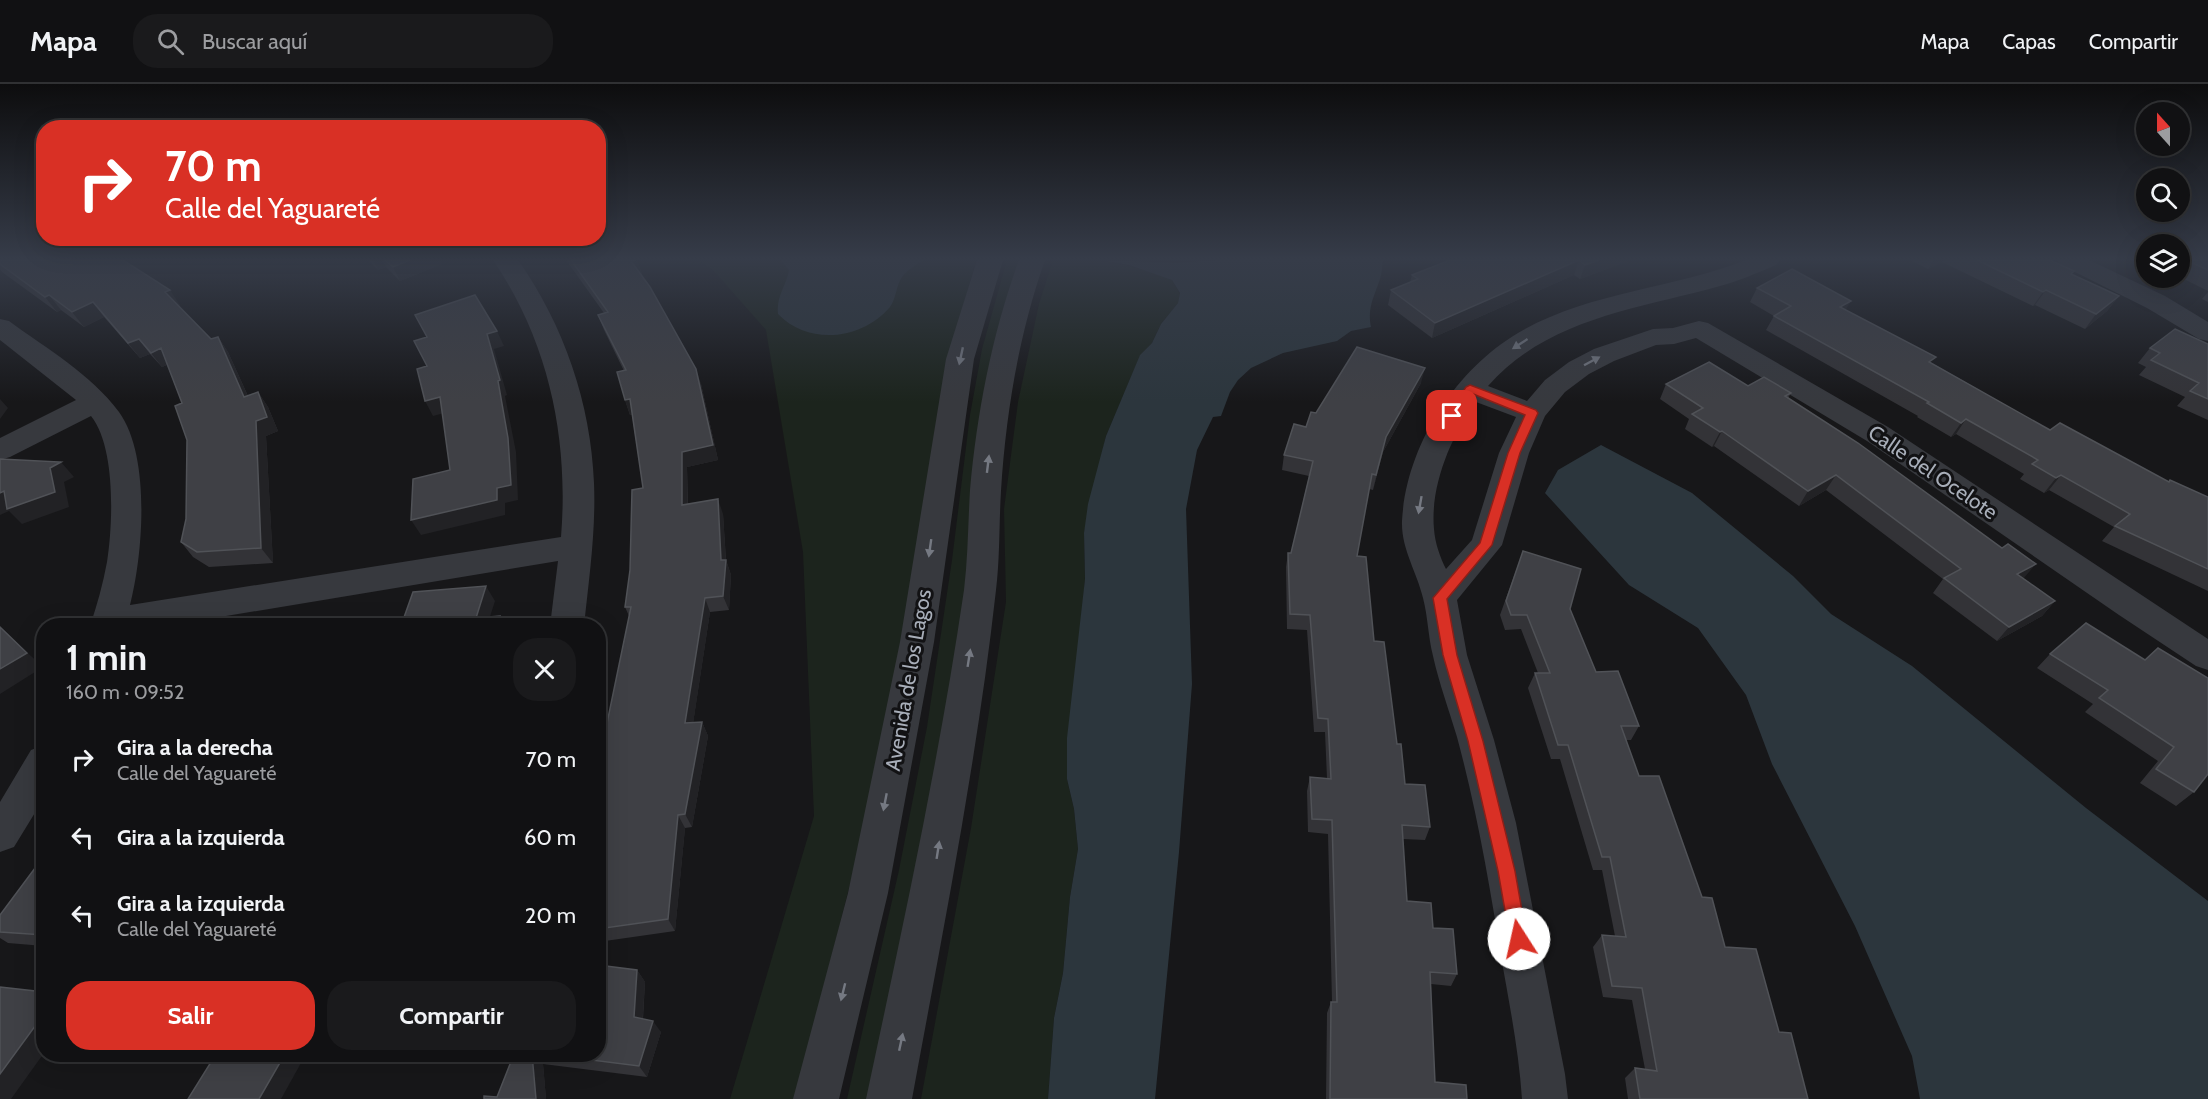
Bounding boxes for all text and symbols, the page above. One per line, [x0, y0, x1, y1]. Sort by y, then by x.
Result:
search box [133, 14, 553, 68]
text: Mapa [30, 24, 97, 58]
icon: search [154, 25, 187, 58]
text: Buscar aquí [202, 28, 307, 55]
text: Mapa [1921, 29, 1969, 54]
text: Capas [2002, 29, 2056, 54]
text: Compartir [2089, 29, 2178, 54]
north arrow [2136, 102, 2190, 156]
map controls [2136, 102, 2190, 288]
text: 70 m [165, 140, 262, 192]
icon: right [66, 144, 144, 222]
button: search [2136, 168, 2190, 222]
text: Calle del Yaguareté [165, 192, 380, 225]
button: layers [2136, 234, 2190, 288]
one-way arrow [1511, 339, 1528, 350]
one-way arrow [956, 346, 966, 365]
one-way arrow [1583, 356, 1600, 366]
pin [1426, 390, 1477, 441]
icon: arrive [1435, 399, 1468, 432]
street label: Calle del Ocelote [1864, 420, 2003, 525]
one-way arrow [984, 454, 993, 473]
one-way arrow [1415, 496, 1424, 515]
one-way arrow [926, 539, 935, 558]
street label: Avenida de los Lagos [880, 587, 936, 773]
text: 1 min [66, 635, 147, 679]
button: close [513, 638, 576, 701]
one-way arrow [964, 648, 973, 667]
text: 160 m · 09:52 [66, 680, 184, 704]
text: Gira a la derecha [117, 734, 273, 761]
icon: right [66, 743, 99, 776]
text: 70 m [526, 746, 576, 773]
text: Calle del Yaguareté [117, 761, 276, 785]
one-way arrow [880, 793, 889, 812]
icon: left [66, 821, 99, 854]
text: Gira a la izquierda [117, 824, 285, 851]
text: 60 m [524, 824, 576, 851]
one-way arrow [933, 841, 942, 860]
text: Gira a la izquierda [117, 890, 285, 917]
icon: left [66, 899, 99, 932]
text: 20 m [525, 902, 576, 929]
position arrow [1487, 907, 1551, 971]
text: Calle del Yaguareté [117, 917, 276, 941]
button: Salir [66, 981, 315, 1050]
button: Compartir [327, 981, 576, 1050]
one-way arrow [838, 983, 848, 1002]
one-way arrow [897, 1032, 906, 1051]

